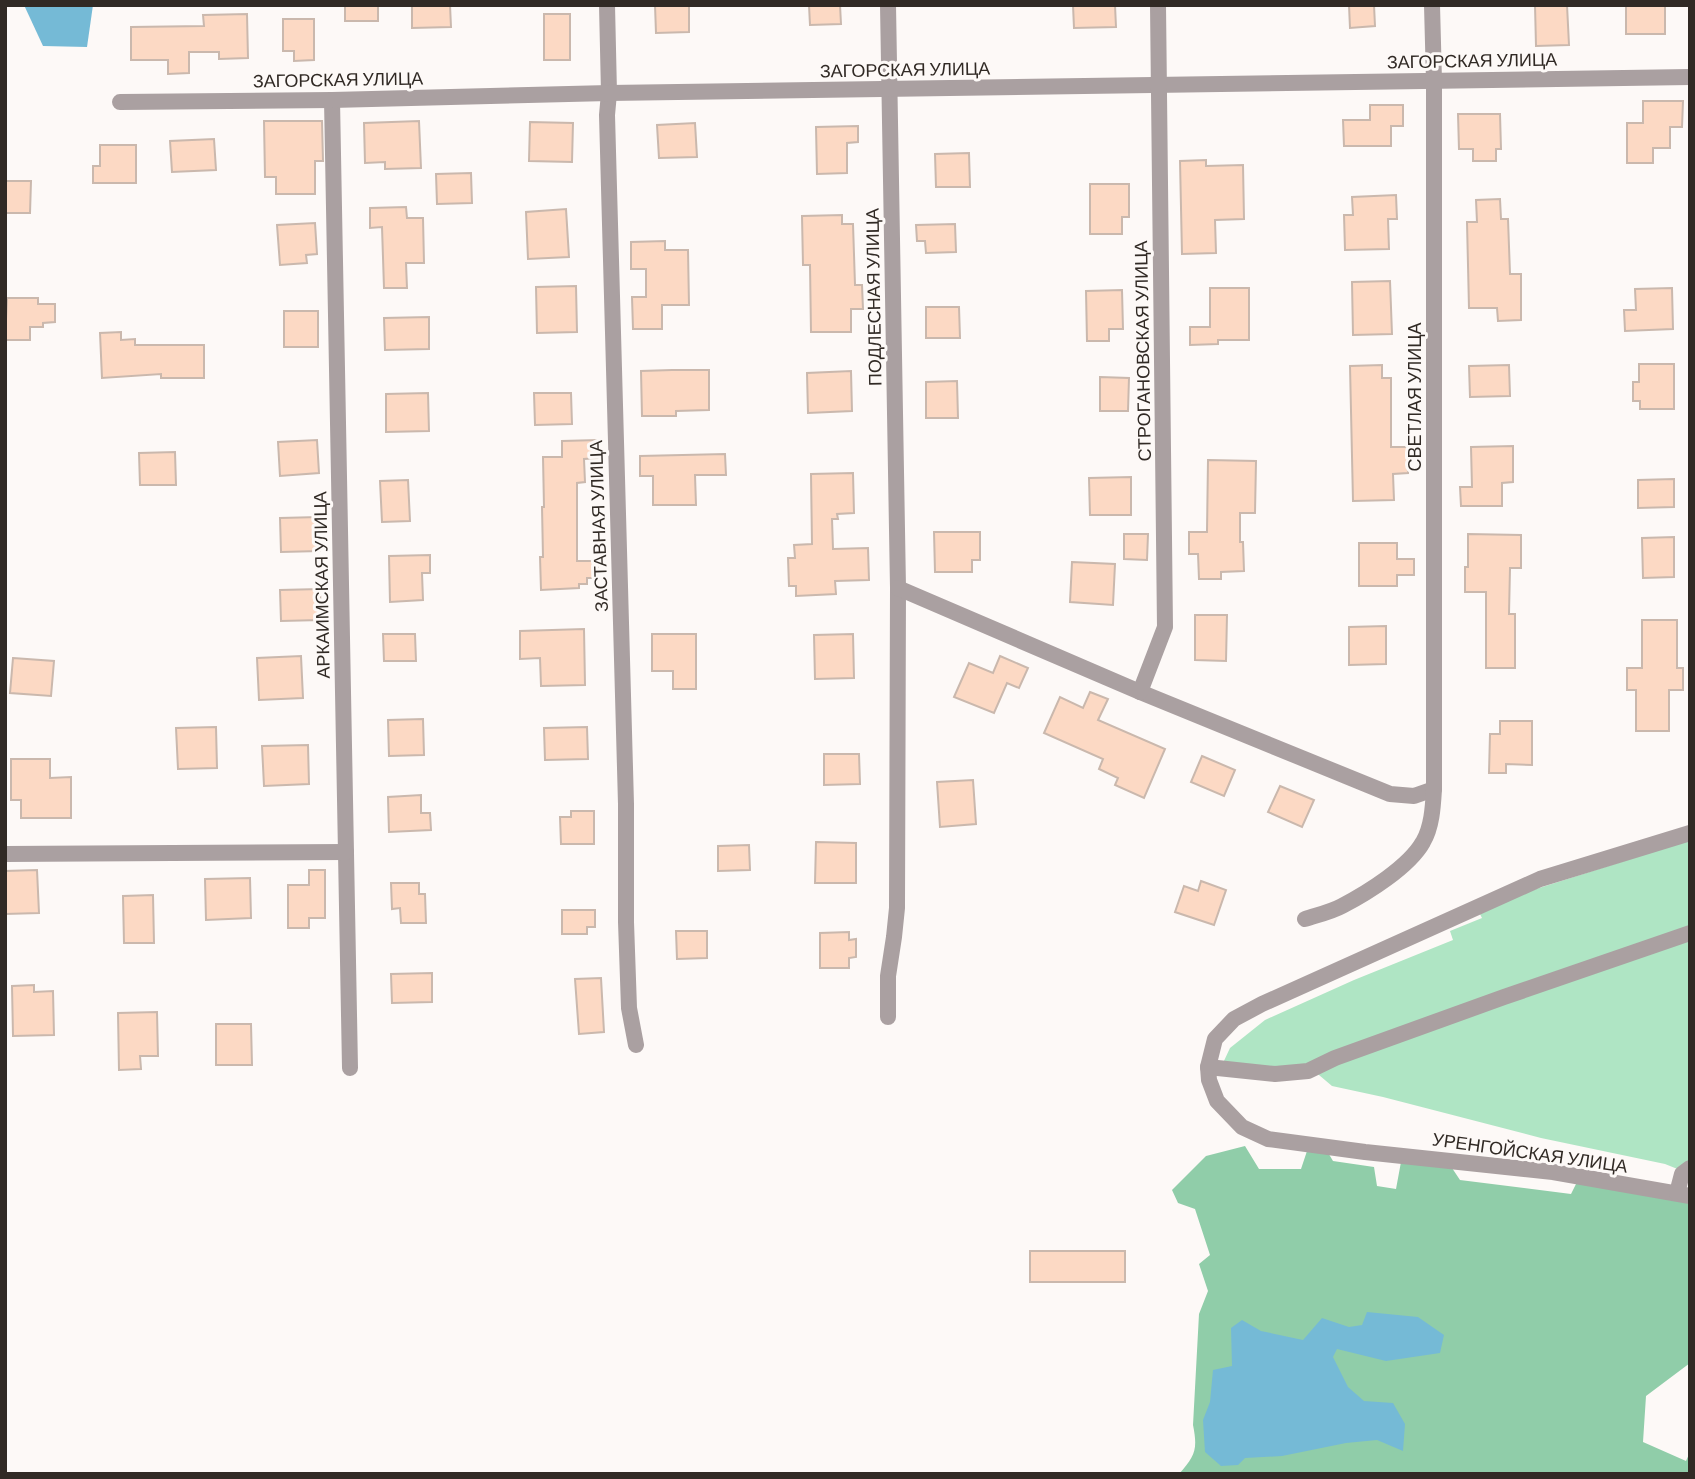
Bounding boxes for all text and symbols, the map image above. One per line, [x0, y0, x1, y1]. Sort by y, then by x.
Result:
street label: ЗАГОРСКАЯ УЛИЦА [1387, 48, 1557, 72]
street label: ЗАГОРСКАЯ УЛИЦА [820, 57, 990, 81]
street label: ЗАГОРСКАЯ УЛИЦА [253, 67, 423, 91]
street label: ПОДЛЕСНАЯ УЛИЦА [860, 208, 886, 386]
street label: СТРОГАНОВСКАЯ УЛИЦА [1129, 240, 1155, 462]
street label: СВЕТЛАЯ УЛИЦА [1403, 323, 1425, 471]
street label: ЗАСТАВНАЯ УЛИЦА [584, 440, 612, 612]
street label: АРКАИМСКАЯ УЛИЦА [308, 491, 334, 679]
street label: УРЕНГОЙСКАЯ УЛИЦА [1431, 1127, 1629, 1177]

